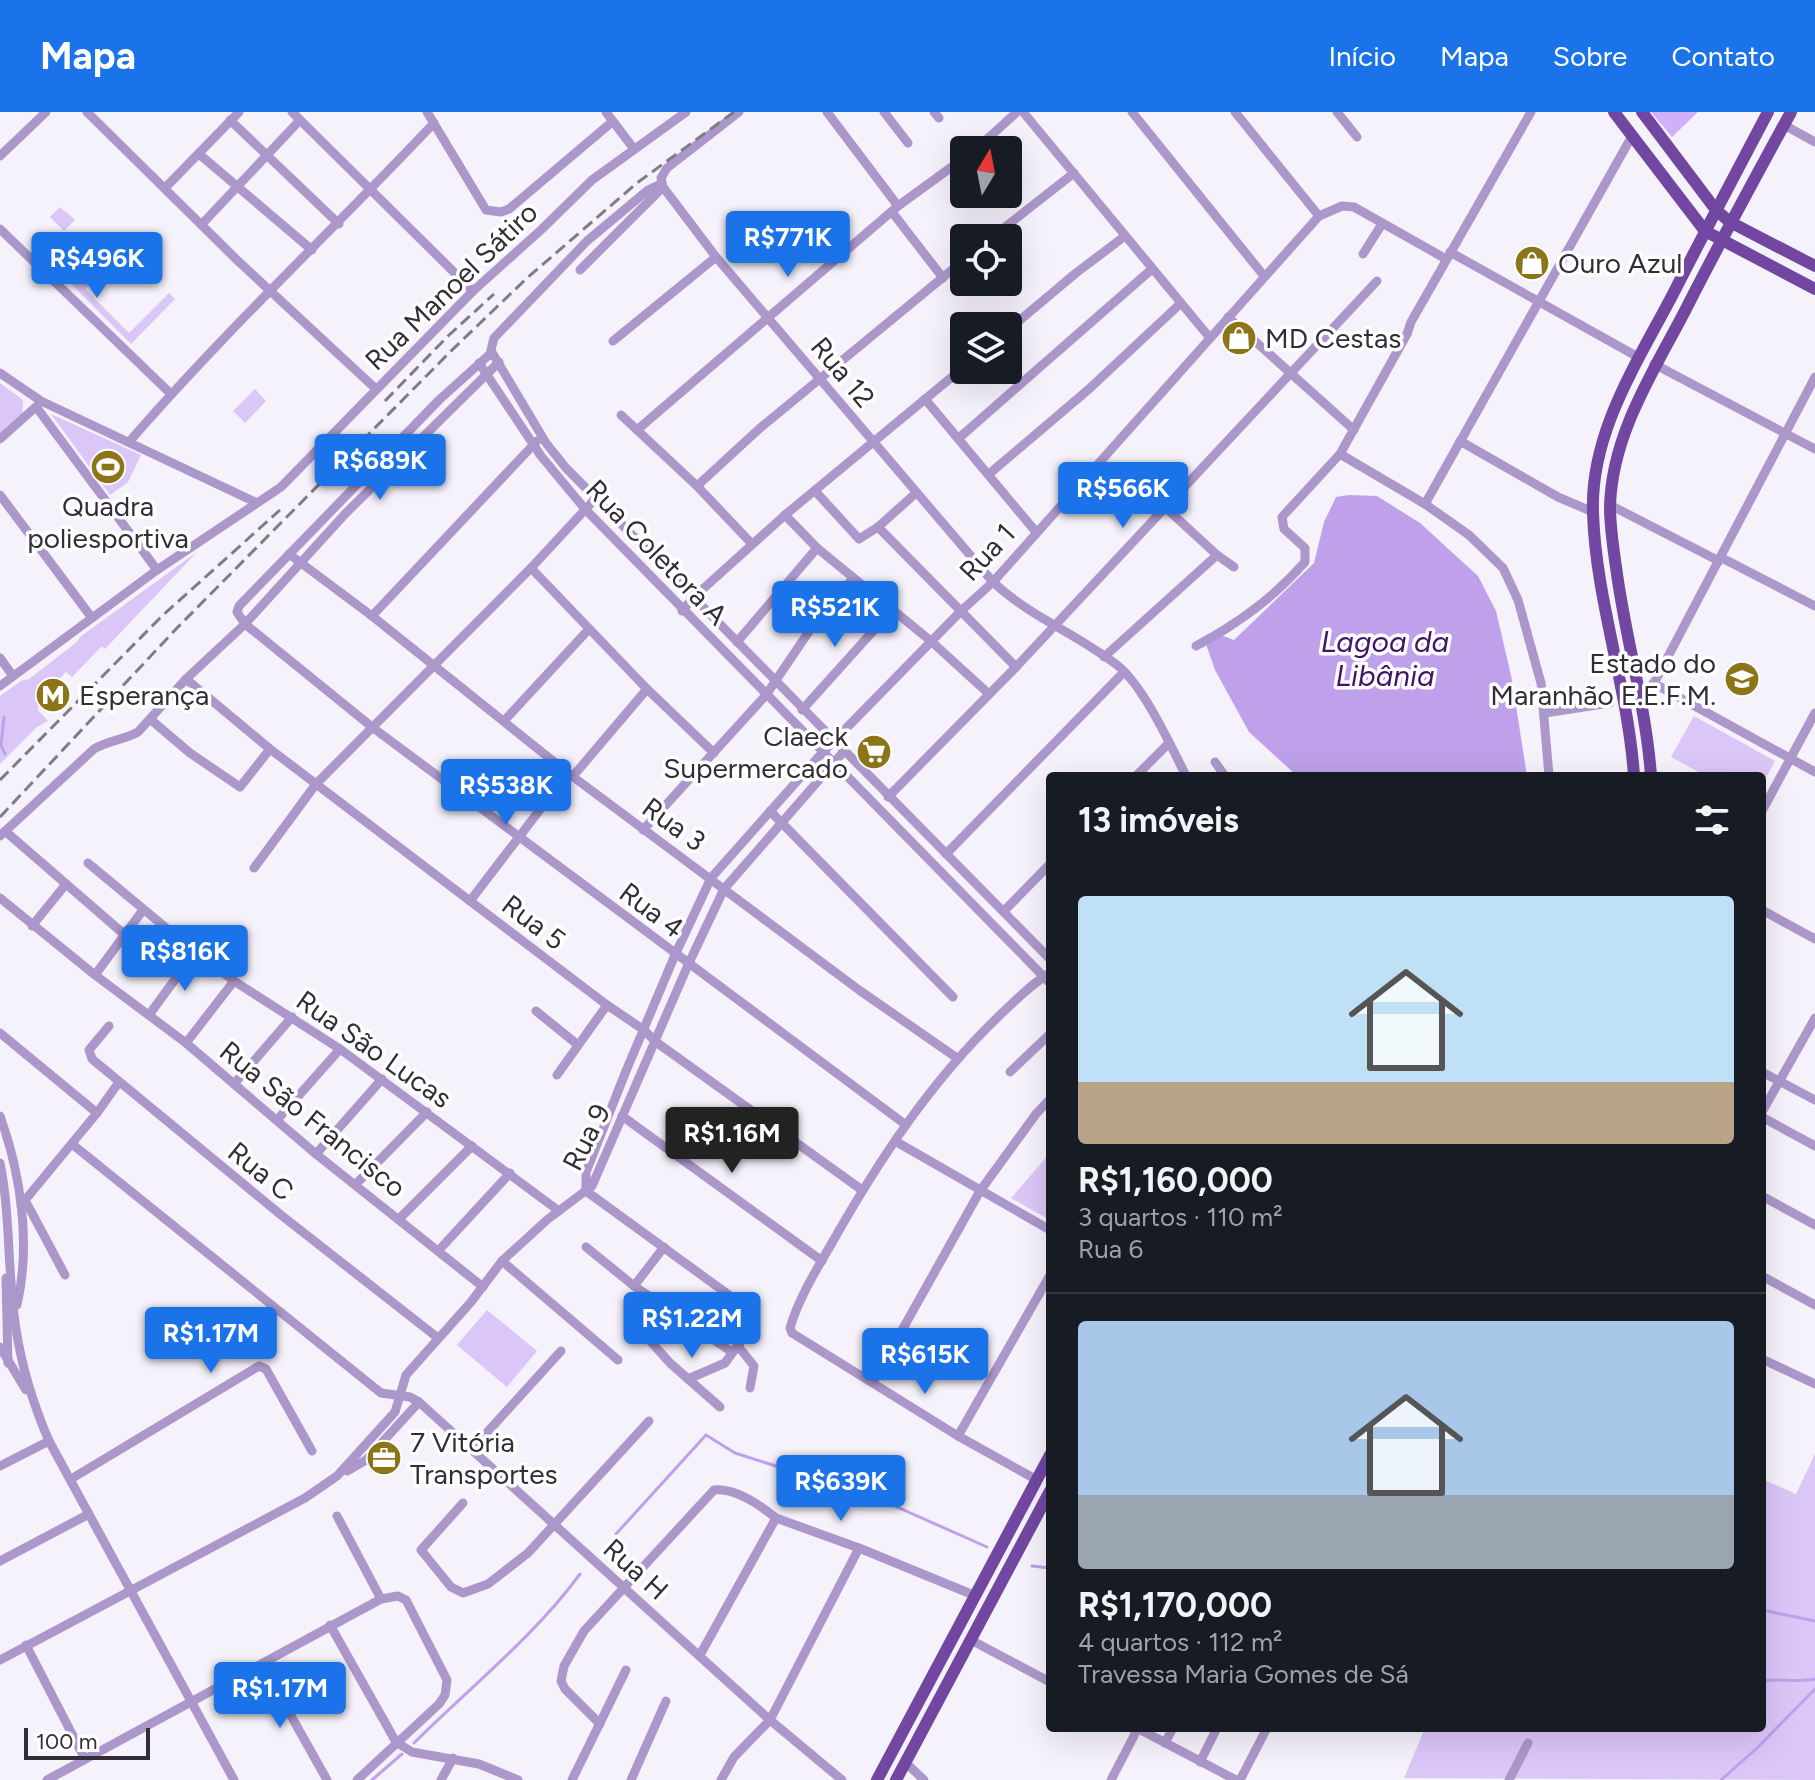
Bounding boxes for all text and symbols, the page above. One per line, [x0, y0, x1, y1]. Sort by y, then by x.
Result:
text: Mapa [40, 33, 136, 79]
text: Início [1328, 39, 1396, 73]
text: Mapa [1440, 39, 1509, 73]
text: Sobre [1553, 39, 1627, 73]
text: Contato [1671, 39, 1775, 73]
north arrow [950, 136, 1022, 208]
map controls [950, 136, 1022, 384]
street label: Rua Manoel Sátiro [358, 195, 544, 377]
pin: R$771K [723, 211, 853, 279]
text: R$771K [744, 221, 832, 253]
button: locate [950, 224, 1022, 296]
pin: R$496K [32, 232, 162, 300]
text: R$496K [49, 242, 145, 274]
shop icon: Ouro Azul [1513, 244, 1551, 282]
place label: Ouro Azul [1558, 246, 1682, 280]
button: layers [950, 312, 1022, 384]
shop icon: MD Cestas [1220, 319, 1258, 357]
place label: MD Cestas [1265, 321, 1401, 355]
street label: Rua 12 [804, 330, 882, 414]
pin: R$689K [315, 434, 445, 502]
text: R$689K [333, 444, 427, 476]
sports icon: Quadra poliesportiva [89, 448, 127, 486]
pin: R$566K [1058, 462, 1188, 530]
street label: Rua Coletora A [579, 472, 735, 632]
text: R$566K [1076, 472, 1170, 504]
place label: Quadra poliesportiva [27, 489, 189, 555]
street label: Rua 1 [952, 516, 1022, 588]
pin: R$521K [770, 581, 900, 649]
text: R$521K [790, 591, 880, 623]
water label: Lagoa da Libânia [1321, 623, 1449, 694]
place label: Estado do Maranhão E.E.F.M. [1490, 646, 1716, 712]
school or university icon: Estado do Maranhão E.E.F.M. [1723, 660, 1761, 698]
metro station icon: Esperança [34, 676, 72, 714]
place label: Esperança [79, 678, 209, 712]
place label: Claeck Supermercado [663, 719, 848, 785]
supermarket icon: Claeck Supermercado [855, 733, 893, 771]
pin: R$538K [441, 759, 571, 827]
text: R$538K [459, 769, 553, 801]
street label: Rua 3 [636, 790, 712, 858]
icon: filters [1690, 798, 1734, 842]
text: 13 imóveis [1078, 800, 1239, 841]
street label: Rua 4 [613, 875, 691, 945]
street label: Rua 5 [496, 887, 572, 957]
pin: R$816K [120, 925, 250, 993]
text: R$816K [140, 935, 230, 967]
icon: home [1334, 948, 1478, 1092]
street label: Rua São Lucas [290, 983, 458, 1115]
street label: Rua São Francisco [213, 1034, 413, 1204]
street label: Rua 9 [555, 1098, 617, 1176]
pin: R$1.16M [658, 1107, 806, 1175]
text: R$1.16M [684, 1117, 780, 1149]
street label: Rua C [221, 1134, 301, 1208]
text: R$1,160,000 [1078, 1160, 1273, 1201]
text: 3 quartos · 110 m² [1078, 1201, 1283, 1233]
text: Rua 6 [1078, 1233, 1143, 1265]
pin: R$1.22M [618, 1292, 766, 1360]
text: R$1.22M [642, 1302, 742, 1334]
pin: R$1.17M [137, 1307, 285, 1375]
text: R$1.17M [163, 1317, 259, 1349]
pin: R$615K [860, 1328, 990, 1396]
text: R$615K [880, 1338, 970, 1370]
icon: home [1334, 1373, 1478, 1517]
place label: 7 Vitória Transportes [410, 1425, 558, 1491]
office icon: 7 Vitória Transportes [365, 1439, 403, 1477]
pin: R$639K [776, 1455, 906, 1523]
text: R$639K [794, 1465, 888, 1497]
street label: Rua H [597, 1531, 675, 1607]
text: R$1,170,000 [1078, 1585, 1272, 1626]
text: 4 quartos · 112 m² [1078, 1626, 1283, 1658]
text: Travessa Maria Gomes de Sá [1078, 1658, 1409, 1690]
pin: R$1.17M [206, 1662, 354, 1730]
text: R$1.17M [232, 1672, 328, 1704]
scale bar [24, 1724, 150, 1760]
text: 100 m [36, 1728, 97, 1755]

